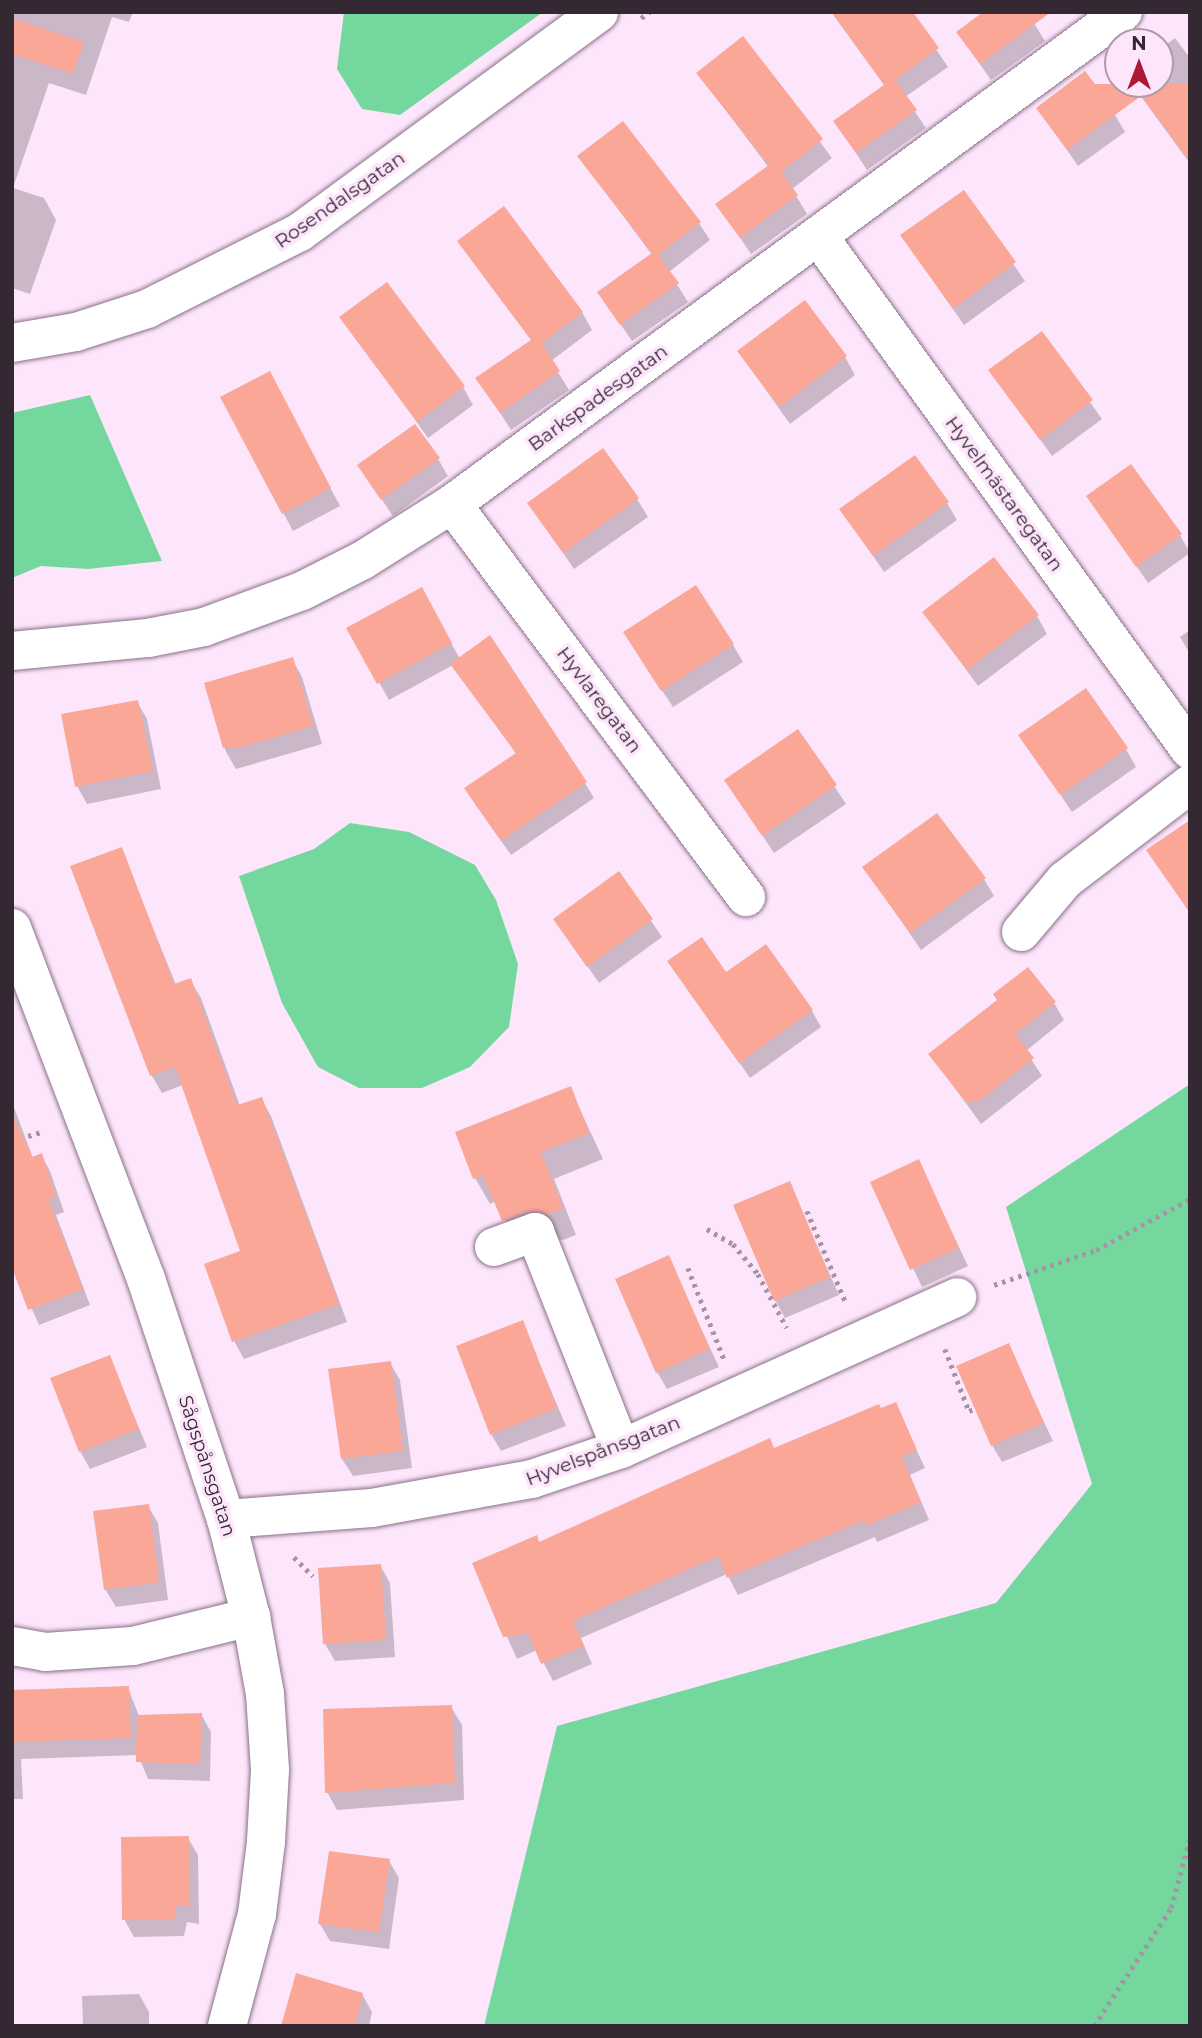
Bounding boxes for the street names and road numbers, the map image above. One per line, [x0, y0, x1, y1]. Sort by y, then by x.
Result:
street label: Rosendalsgatan [271, 147, 409, 253]
street label: Barkspadesgatan [524, 340, 672, 456]
street label: Hyvelmästaregatan [940, 412, 1068, 576]
street label: Hyvlaregatan [552, 643, 646, 757]
street label: Sågspånsgatan [173, 1393, 241, 1539]
street label: Hyvelspånsgatan [523, 1411, 683, 1491]

